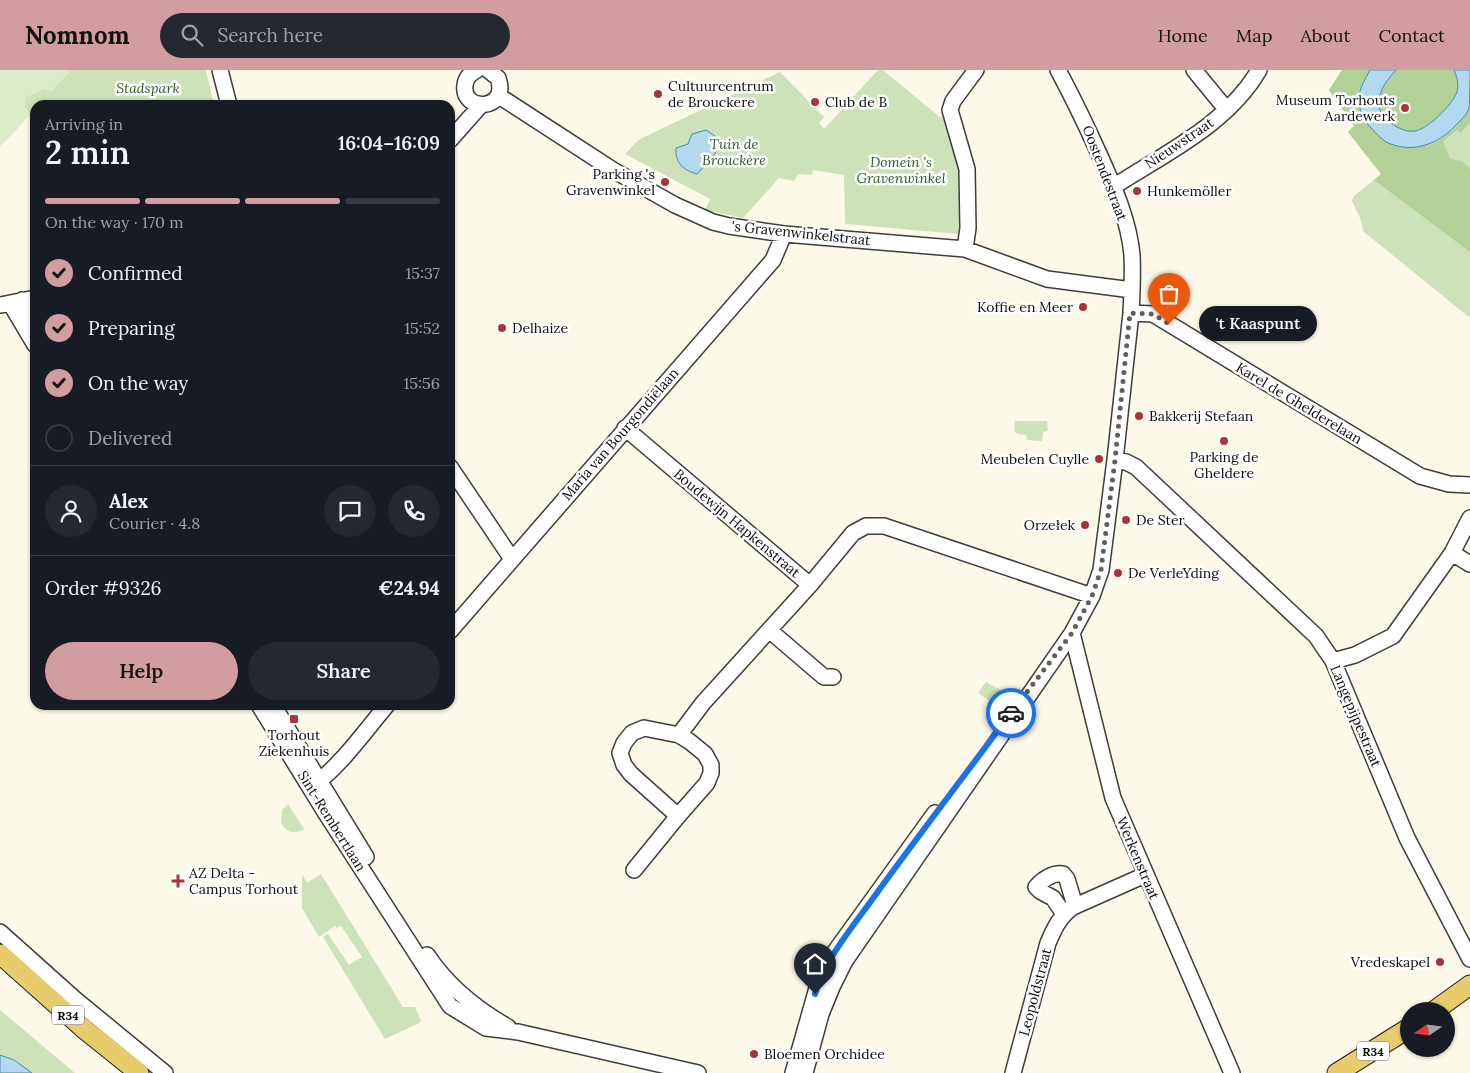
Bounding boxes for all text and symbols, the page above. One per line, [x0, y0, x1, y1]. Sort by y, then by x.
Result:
search box [160, 13, 510, 58]
text: Nomnom [25, 20, 130, 51]
icon: search [178, 21, 206, 49]
text: Search here [218, 23, 323, 47]
text: Home [1158, 24, 1208, 47]
text: Map [1236, 24, 1272, 47]
text: About [1300, 24, 1350, 47]
text: Contact [1378, 24, 1445, 47]
place label: Cultuurcentrum de Brouckere [668, 77, 774, 111]
park label: Stadspark [116, 79, 180, 97]
marker: Cultuurcentrum de Brouckere [652, 88, 664, 100]
place label: Museum Torhouts Aardewerk [1276, 91, 1395, 125]
place label: Club de B [825, 93, 887, 111]
marker: Club de B [809, 96, 821, 108]
marker: Museum Torhouts Aardewerk [1399, 102, 1411, 114]
street label: Nieuwstraat [1141, 113, 1217, 173]
text: Arriving in [45, 114, 123, 134]
street label: Oostendestraat [1079, 123, 1132, 224]
text: 16:04–16:09 [338, 131, 440, 155]
text: 2 min [45, 132, 130, 173]
park label: Tuin de Brouckère [702, 135, 766, 169]
park label: Domein 's Gravenwinkel [856, 153, 946, 187]
place label: Parking 's Gravenwinkel [566, 165, 655, 199]
marker: Parking 's Gravenwinkel [659, 176, 671, 188]
place label: Hunkemöller [1147, 182, 1232, 200]
marker: Hunkemöller [1131, 185, 1143, 197]
text: On the way · 170 m [45, 212, 184, 232]
street label: 's Gravenwinkelstraat [731, 217, 872, 249]
icon: check [45, 259, 73, 287]
text: Confirmed [88, 261, 183, 285]
text: 15:37 [406, 263, 440, 283]
pin [1148, 273, 1190, 324]
icon: bag [1155, 280, 1183, 308]
place label: Koffie en Meer [977, 298, 1073, 316]
marker: Koffie en Meer [1077, 301, 1089, 313]
callout: 't Kaaspunt [1199, 306, 1316, 342]
text: 't Kaaspunt [1215, 313, 1301, 333]
icon: check [45, 314, 73, 342]
text: Preparing [88, 316, 175, 340]
text: 15:52 [404, 318, 440, 338]
place label: Delhaize [512, 319, 568, 337]
marker: Delhaize [496, 322, 508, 334]
street label: Karel de Ghelderelaan [1233, 358, 1366, 448]
street label: Maria van Bourgondiëlaan [558, 364, 683, 504]
icon: check [45, 369, 73, 397]
text: On the way [88, 371, 188, 395]
text: 15:56 [403, 373, 440, 393]
place label: Bakkerij Stefaan [1149, 407, 1254, 425]
marker: Bakkerij Stefaan [1133, 410, 1145, 422]
text: Delivered [88, 426, 172, 450]
marker: Parking de Gheldere [1218, 435, 1230, 447]
place label: Parking de Gheldere [1190, 448, 1259, 482]
place label: Meubelen Cuylle [980, 450, 1089, 468]
marker: Meubelen Cuylle [1093, 453, 1105, 465]
street label: Boudewijn Hapkenstraat [670, 465, 804, 582]
button: person [45, 485, 97, 537]
button: chat [324, 485, 376, 537]
button: phone [388, 485, 440, 537]
text: Alex [109, 489, 148, 513]
place label: De Ster [1136, 511, 1185, 529]
text: Courier · 4.8 [109, 513, 200, 533]
marker: De Ster [1120, 514, 1132, 526]
place label: Orzełek [1024, 516, 1075, 534]
marker: Orzełek [1079, 519, 1091, 531]
place label: De VerleYding [1128, 564, 1219, 582]
marker: De VerleYding [1112, 567, 1124, 579]
text: Order #9326 [45, 576, 162, 600]
text: €24.94 [378, 576, 440, 600]
button: Help [45, 642, 238, 700]
button: Share [248, 642, 440, 700]
street label: Langepijpestraat [1326, 662, 1386, 770]
courier [986, 688, 1036, 738]
icon: car [997, 699, 1025, 727]
marker: Torhout Ziekenhuis [288, 713, 300, 725]
place label: Torhout Ziekenhuis [259, 726, 329, 760]
street label: Sint-Rembertlaan [294, 767, 370, 875]
street label: Werkenstraat [1112, 814, 1164, 903]
place label: AZ Delta - Campus Torhout [188, 864, 299, 898]
marker: AZ Delta - Campus Torhout [171, 874, 185, 888]
pin [794, 943, 836, 994]
street label: Leopoldstraat [1015, 946, 1056, 1038]
icon: home [801, 950, 829, 978]
place label: Vredeskapel [1350, 953, 1430, 971]
marker: Vredeskapel [1434, 956, 1446, 968]
north arrow [1400, 1002, 1455, 1058]
map controls [1400, 1002, 1455, 1057]
road number: R34 [52, 1006, 84, 1024]
road number: R34 [1357, 1041, 1389, 1060]
place label: Bloemen Orchidee [764, 1045, 885, 1063]
marker: Bloemen Orchidee [748, 1048, 760, 1060]

